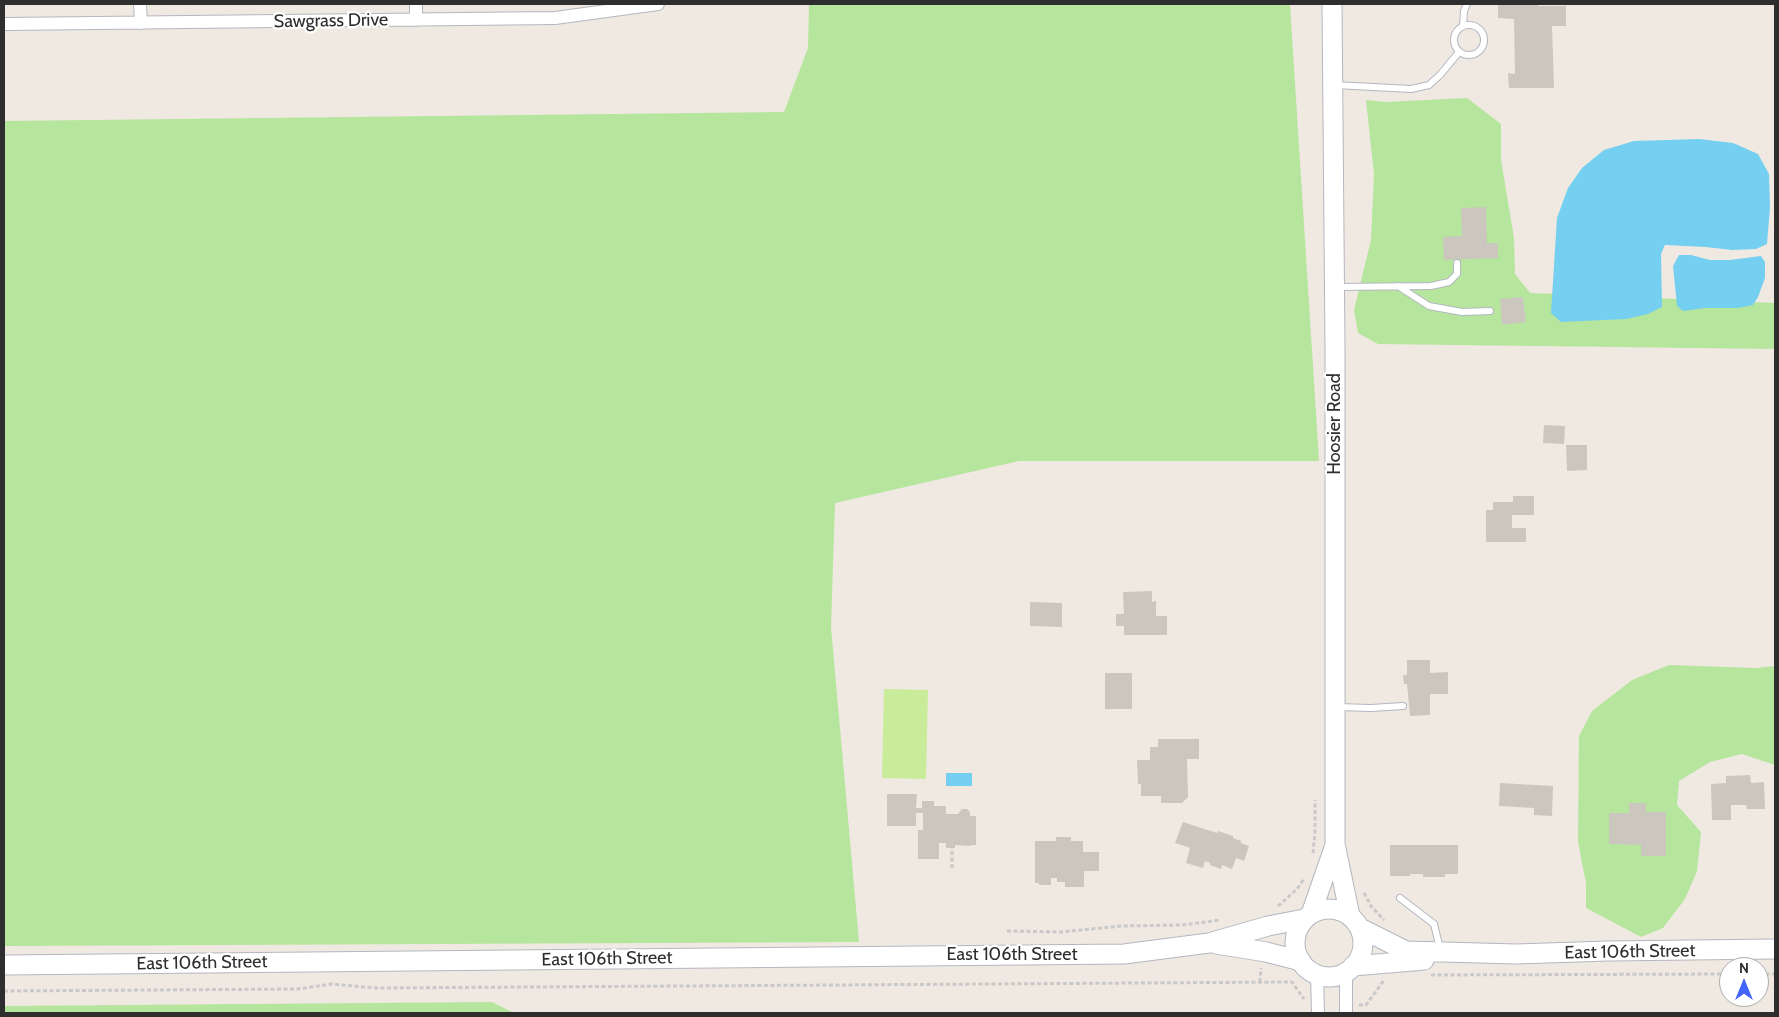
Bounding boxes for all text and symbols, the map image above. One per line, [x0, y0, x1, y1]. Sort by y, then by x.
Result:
street label: Sawgrass Drive [274, 9, 388, 33]
street label: Hoosier Road [1324, 373, 1346, 475]
street label: East 106th Street [1564, 940, 1696, 964]
street label: East 106th Street [947, 944, 1077, 966]
street label: East 106th Street [541, 947, 673, 971]
street label: East 106th Street [136, 951, 268, 975]
north arrow [1719, 957, 1769, 1007]
text: N [1739, 959, 1749, 977]

